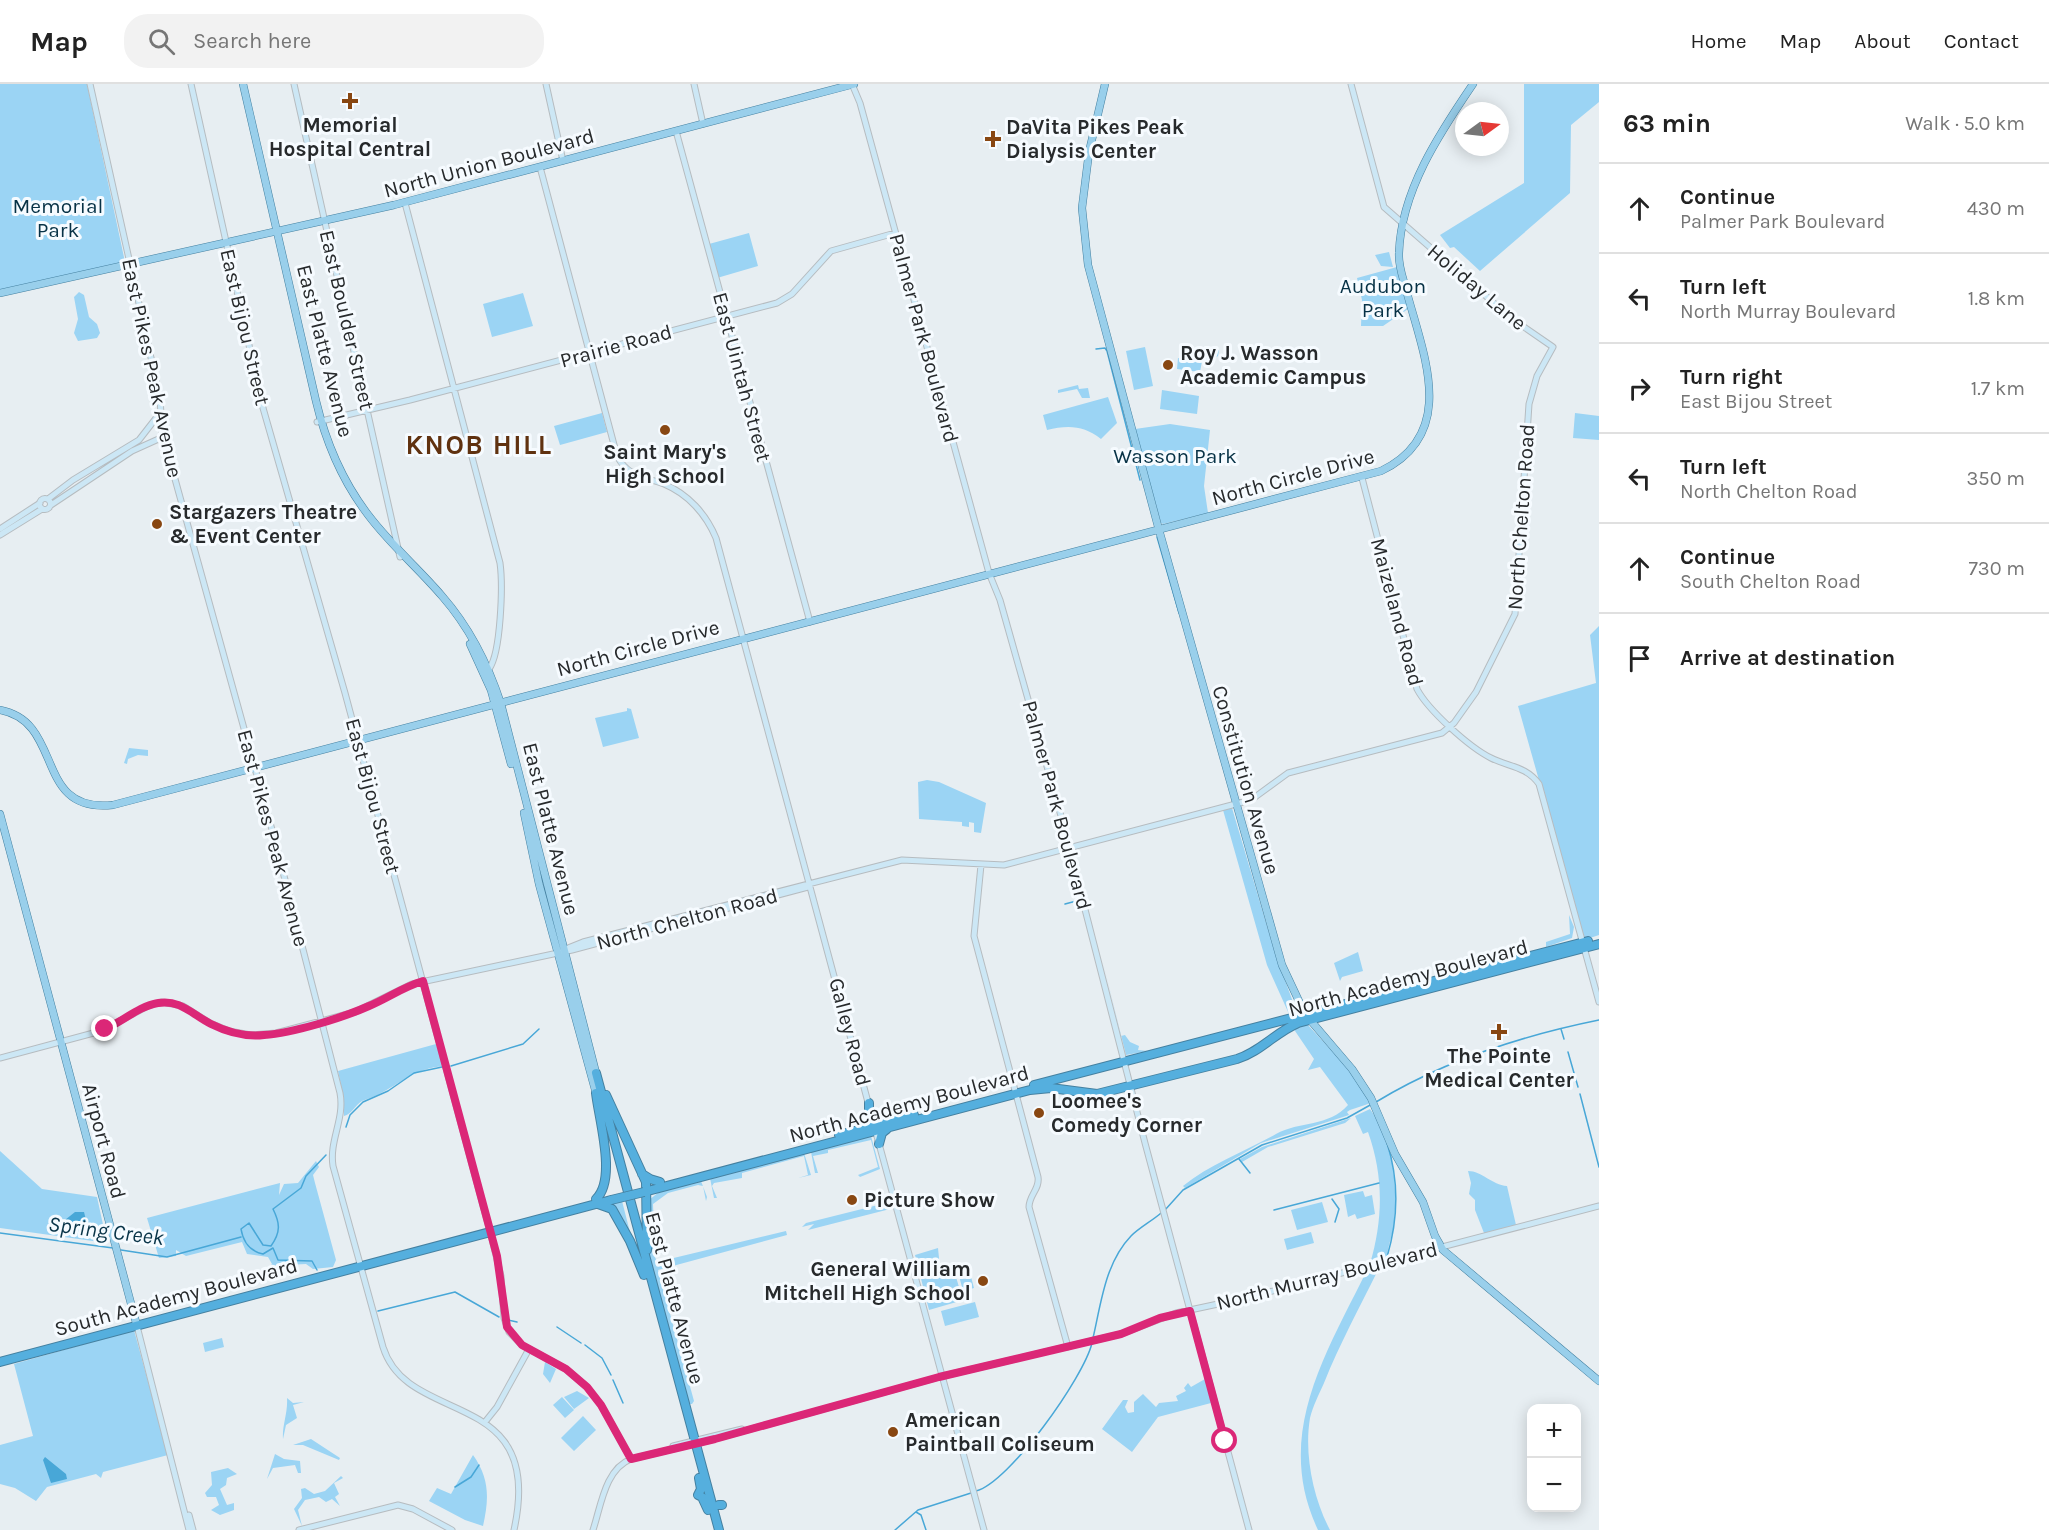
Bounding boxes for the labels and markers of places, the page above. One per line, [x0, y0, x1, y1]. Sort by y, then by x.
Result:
marker: Memorial Hospital Central [341, 92, 359, 110]
place label: Memorial Hospital Central [269, 113, 431, 161]
place label: DaVita Pikes Peak Dialysis Center [1006, 115, 1185, 163]
marker: DaVita Pikes Peak Dialysis Center [984, 130, 1002, 148]
place label: Roy J. Wasson Academic Campus [1180, 341, 1366, 389]
marker: Roy J. Wasson Academic Campus [1161, 358, 1175, 372]
marker: Saint Mary's High School [658, 423, 672, 437]
place label: Saint Mary's High School [603, 440, 727, 488]
place label: Stargazers Theatre & Event Center [169, 500, 357, 548]
marker: Stargazers Theatre & Event Center [150, 517, 164, 531]
marker: The Pointe Medical Center [1490, 1023, 1508, 1041]
place label: The Pointe Medical Center [1424, 1044, 1575, 1092]
place label: Loomee's Comedy Corner [1051, 1089, 1203, 1137]
marker: Loomee's Comedy Corner [1032, 1106, 1046, 1120]
place label: Picture Show [864, 1188, 995, 1212]
marker: Picture Show [845, 1193, 859, 1207]
place label: General William Mitchell High School [764, 1257, 971, 1305]
marker: General William Mitchell High School [976, 1274, 990, 1288]
place label: American Paintball Coliseum [905, 1408, 1095, 1456]
marker: American Paintball Coliseum [886, 1425, 900, 1439]

